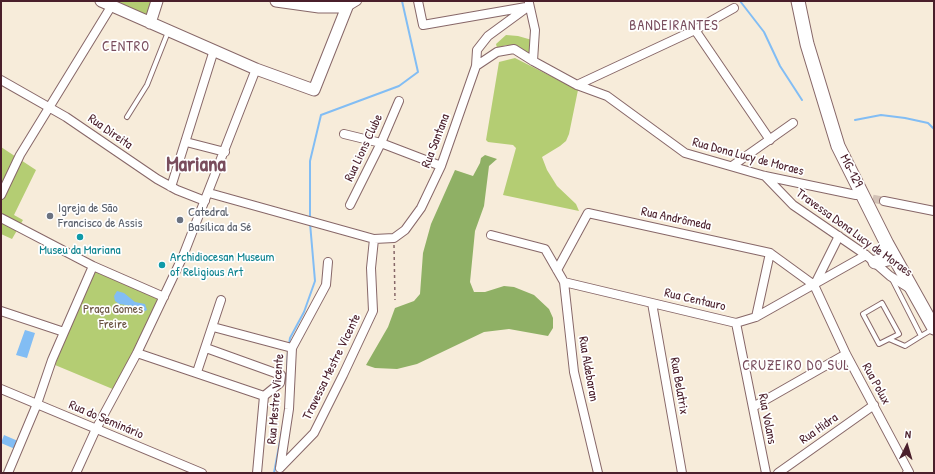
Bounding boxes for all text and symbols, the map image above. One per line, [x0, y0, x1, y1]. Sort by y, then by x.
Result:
district label: BANDEIRANTES [629, 18, 719, 34]
district label: CENTRO [102, 39, 150, 55]
street label: Rua Direita [85, 111, 135, 153]
street label: Rua Lions Clube [342, 112, 386, 184]
street label: Rua Santana [419, 112, 453, 170]
street label: Rua Dona Lucy de Moraes [691, 135, 805, 179]
district label: Mariana [166, 152, 226, 178]
street label: MG-129 [836, 152, 866, 190]
street label: Travessa Dona Lucy de Moraes [793, 186, 915, 280]
place label: Igreja de São Francisco de Assis [58, 201, 143, 232]
street label: Rua Andrômeda [640, 204, 712, 234]
place label: Catedral Basílica da Sé [188, 205, 251, 236]
marker: Igreja de São Francisco de Assis [45, 211, 55, 221]
marker: Catedral Basílica da Sé [175, 215, 185, 225]
marker: Museu da Mariana [75, 232, 85, 242]
place label: Museu da Mariana [39, 243, 121, 259]
place label: Archidiocesan Museum of Religious Art [170, 250, 274, 281]
marker: Archidiocesan Museum of Religious Art [157, 260, 167, 270]
street label: Rua Centauro [663, 285, 727, 315]
park label: Praça Gomes Freire [83, 302, 143, 333]
street label: Travessa Mestre Vicente [300, 311, 364, 423]
street label: Rua Aldebaran [575, 335, 601, 403]
street label: Rua Mestre Vicente [264, 353, 288, 445]
street label: Rua Belatrix [666, 356, 692, 416]
district label: CRUZEIRO DO SUL [742, 358, 850, 374]
street label: Rua Polux [858, 360, 894, 408]
street label: Rua Volans [754, 392, 780, 446]
street label: Rua do Seminário [66, 397, 146, 443]
street label: Rua Hidra [797, 410, 841, 448]
north arrow [887, 426, 927, 466]
text: N [905, 427, 912, 441]

